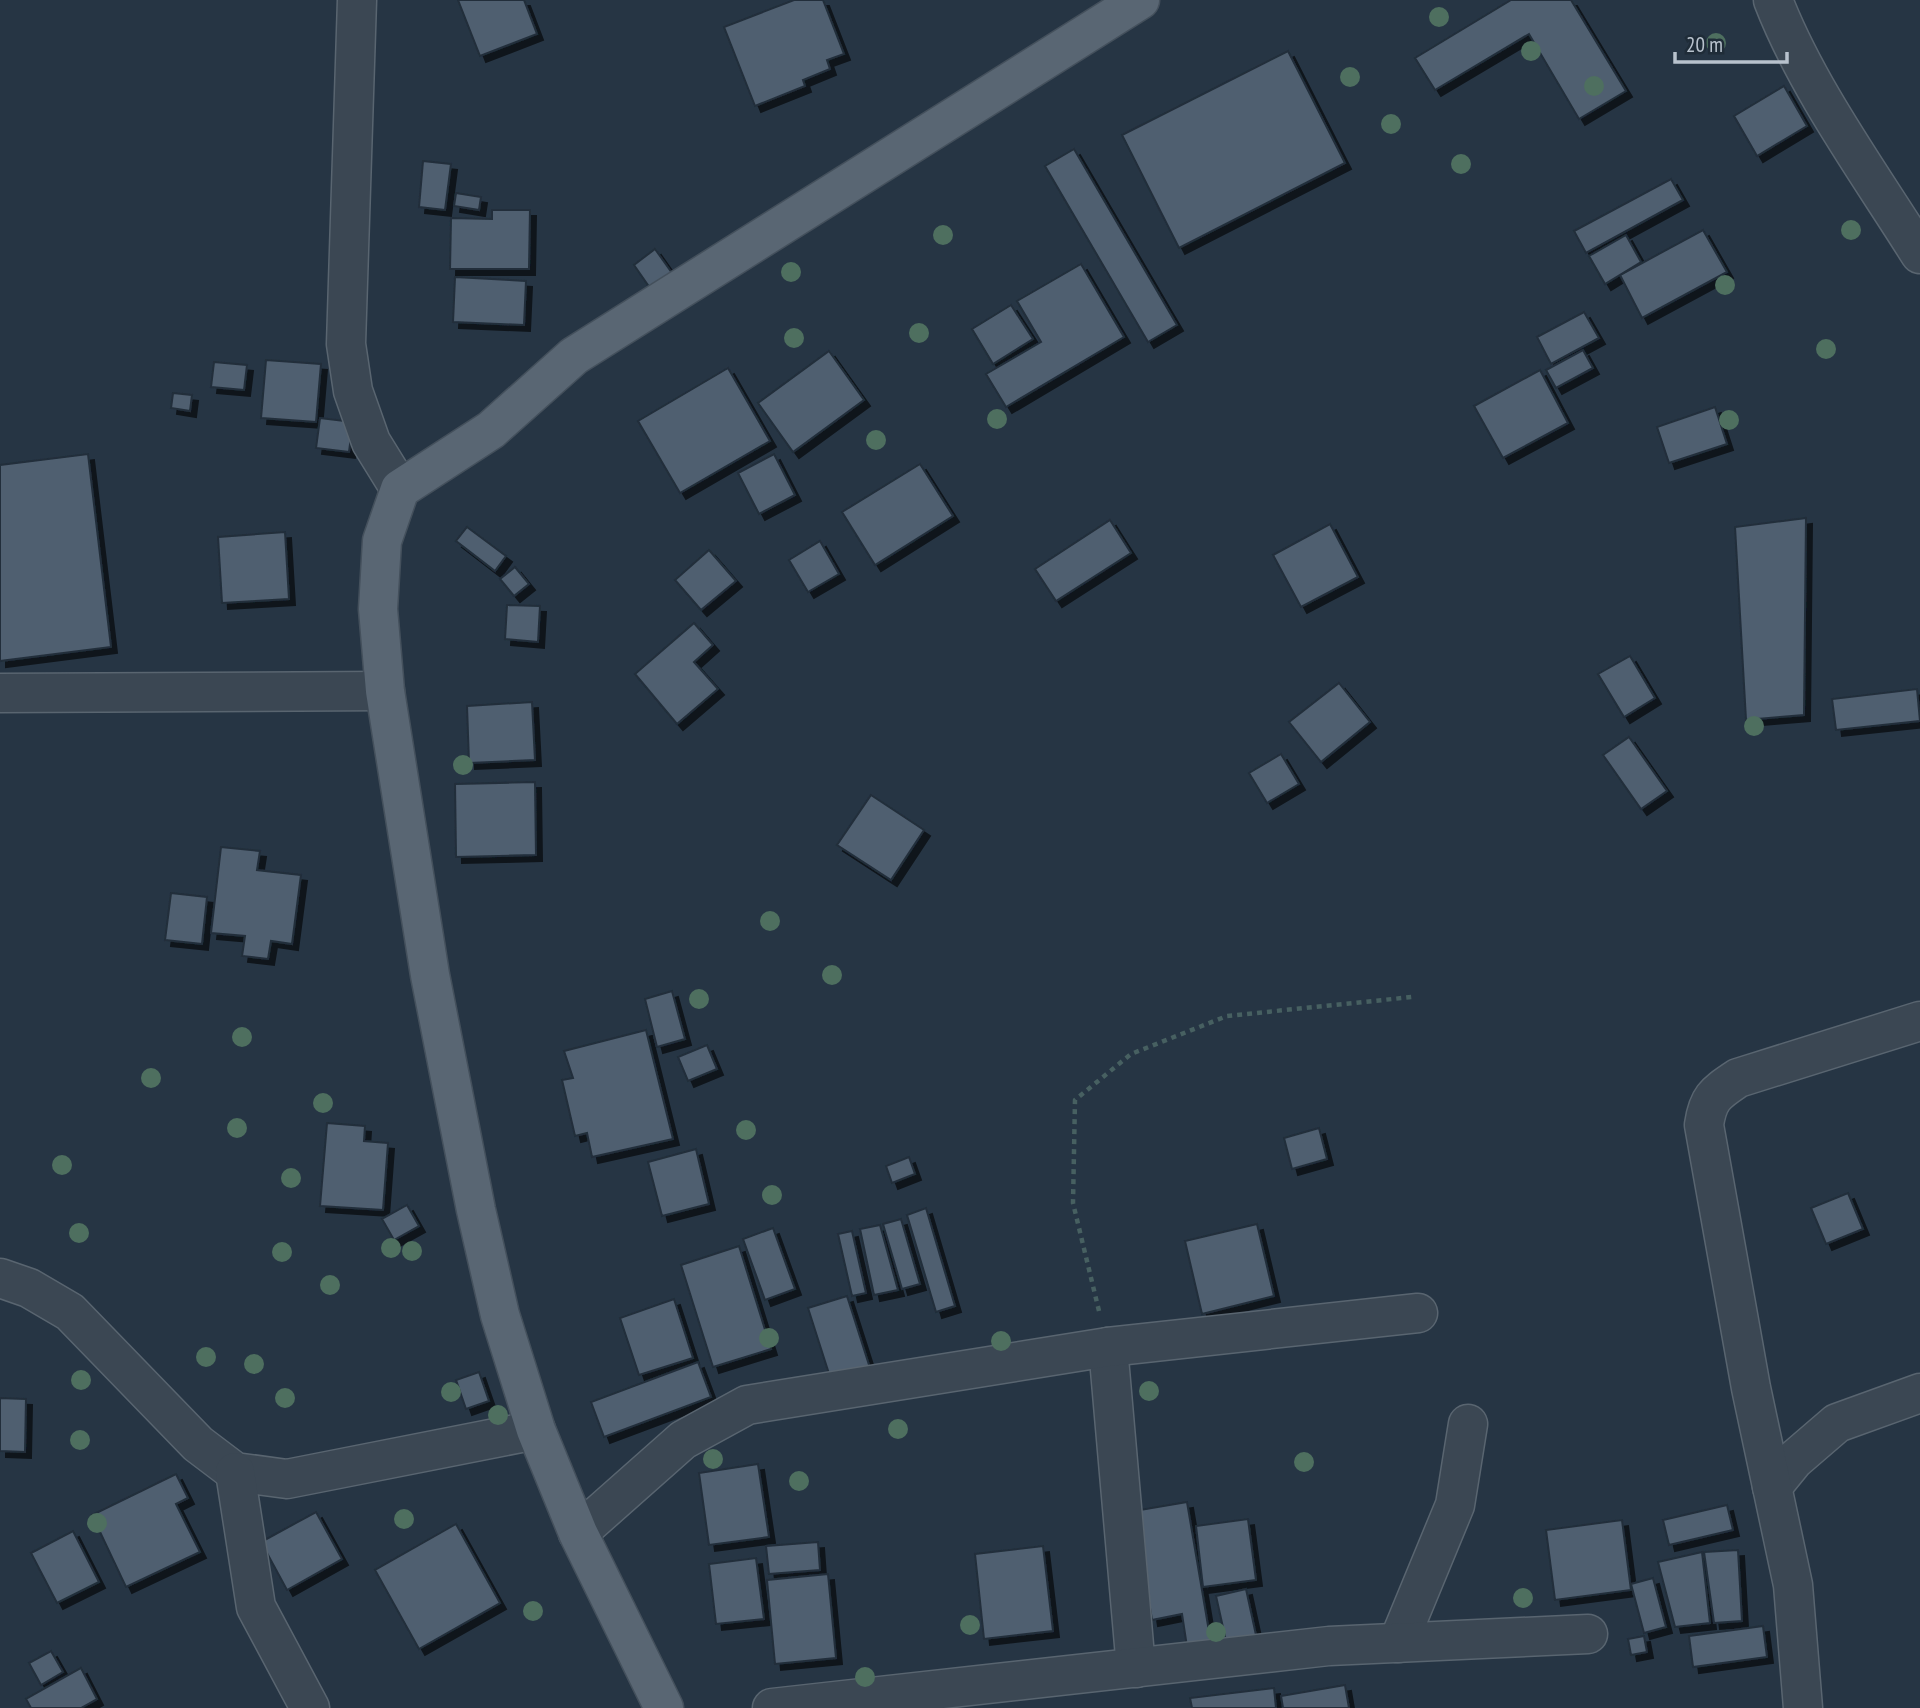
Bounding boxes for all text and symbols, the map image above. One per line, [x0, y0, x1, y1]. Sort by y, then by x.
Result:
scale bar [1675, 21, 1787, 65]
text: 20 m [1686, 31, 1723, 58]

